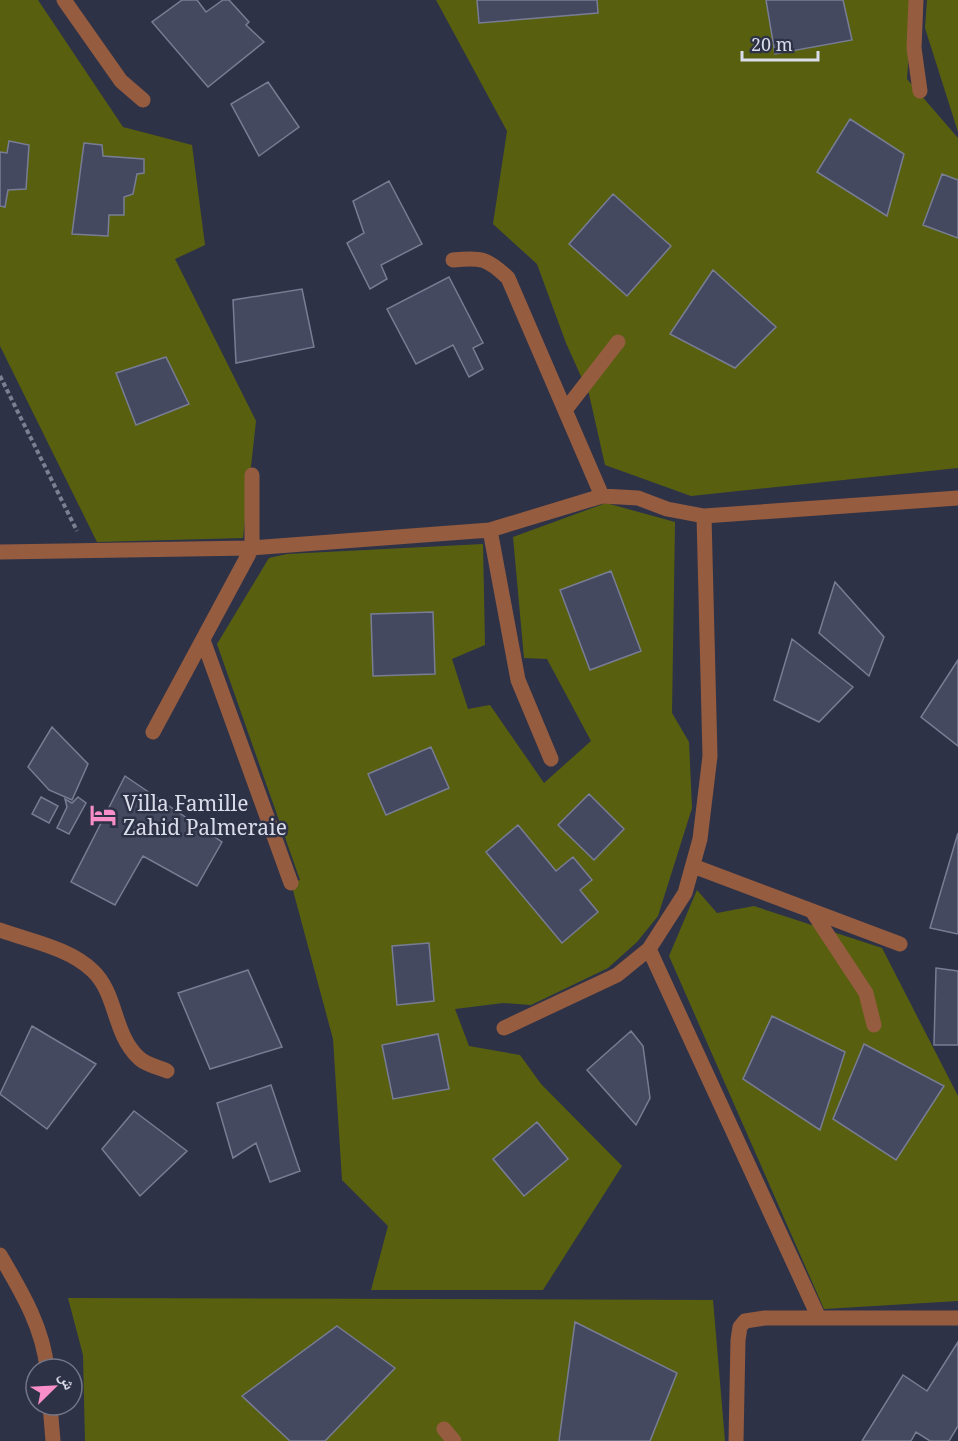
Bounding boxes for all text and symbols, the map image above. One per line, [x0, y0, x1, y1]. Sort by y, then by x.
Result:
scale bar [742, 24, 818, 62]
text: 20 m [751, 32, 793, 56]
place label: Villa Famille Zahid Palmeraie [123, 789, 287, 841]
hotel icon: Villa Famille Zahid Palmeraie [88, 800, 118, 830]
north arrow [24, 1357, 84, 1417]
text: ش [54, 1369, 81, 1393]

